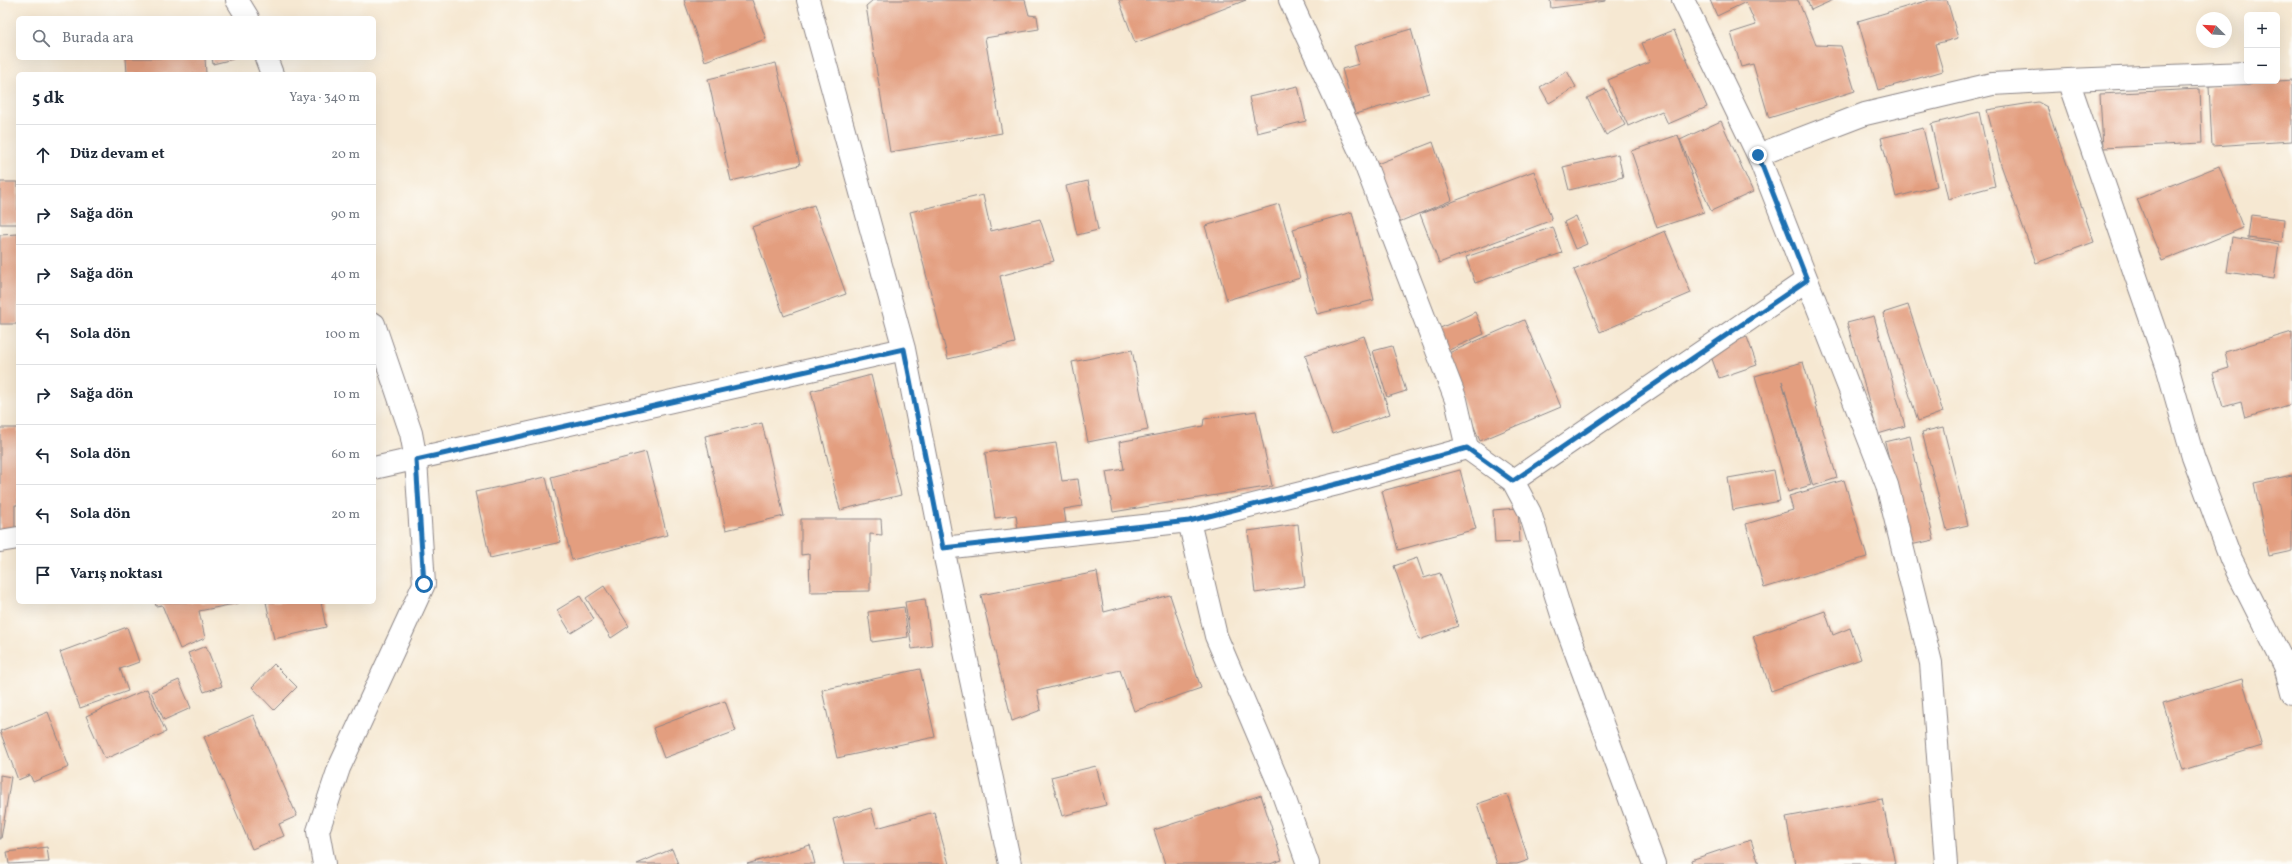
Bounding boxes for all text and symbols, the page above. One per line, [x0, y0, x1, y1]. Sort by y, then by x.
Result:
north arrow [2196, 12, 2232, 48]
map controls [2244, 12, 2280, 84]
button: + [2244, 12, 2280, 48]
search box [16, 16, 376, 60]
icon: search [30, 27, 52, 49]
text: Burada ara [62, 28, 134, 49]
button: − [2244, 48, 2280, 84]
text: 5 dk [32, 87, 64, 110]
text: Yaya · 340 m [289, 89, 360, 107]
icon: ahead [32, 144, 54, 166]
text: Düz devam et [70, 144, 165, 165]
text: 20 m [331, 146, 360, 164]
route end [1749, 146, 1767, 164]
icon: right [32, 204, 54, 226]
text: Sağa dön [70, 204, 134, 225]
text: 90 m [331, 206, 360, 224]
icon: right [32, 264, 54, 286]
text: Sağa dön [70, 264, 134, 285]
text: 40 m [331, 266, 360, 284]
icon: left [32, 324, 54, 346]
text: Sola dön [70, 324, 131, 345]
text: 100 m [325, 326, 360, 344]
icon: right [32, 384, 54, 406]
text: Sağa dön [70, 384, 134, 405]
text: 10 m [333, 386, 360, 404]
icon: left [32, 444, 54, 466]
text: Sola dön [70, 444, 131, 465]
text: 60 m [332, 446, 360, 464]
icon: left [32, 504, 54, 526]
text: Sola dön [70, 504, 131, 525]
text: 20 m [331, 506, 360, 524]
icon: arrive [32, 564, 54, 586]
text: Varış noktası [70, 564, 163, 585]
route start [415, 575, 433, 593]

